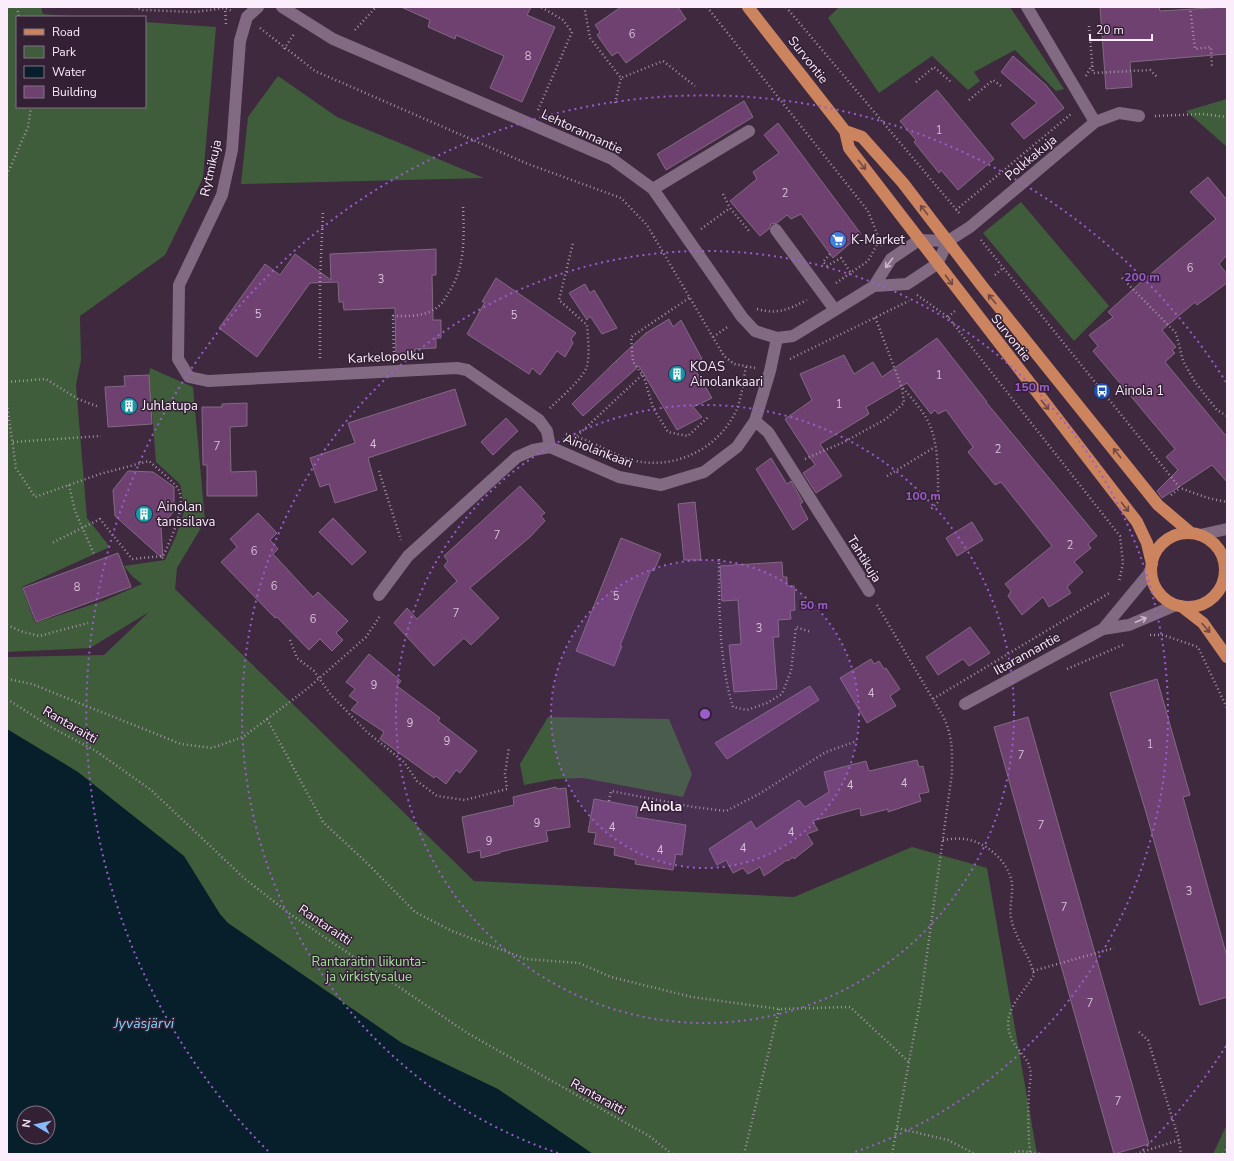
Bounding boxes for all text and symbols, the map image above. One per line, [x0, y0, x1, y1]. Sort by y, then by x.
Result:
legend [16, 16, 146, 108]
scale bar [1090, 16, 1152, 42]
text: 20 m [1096, 22, 1124, 38]
text: Road [52, 24, 80, 40]
house number: 6 [629, 27, 636, 42]
street label: Survontie [784, 32, 832, 88]
text: Park [52, 44, 77, 60]
house number: 8 [525, 49, 532, 64]
text: Water [52, 64, 86, 80]
text: Building [52, 84, 97, 100]
street label: Lehtorannantie [538, 105, 626, 159]
house number: 1 [936, 123, 942, 138]
street label: Polkkakuja [1001, 131, 1061, 185]
street label: Rytmikuja [196, 138, 226, 198]
one-way arrow [857, 159, 866, 170]
house number: 2 [782, 186, 788, 201]
one-way arrow [920, 205, 928, 216]
supermarket icon: K-Market [828, 230, 848, 250]
place label: K-Market [851, 231, 905, 249]
one-way arrow [885, 257, 894, 268]
house number: 6 [1187, 261, 1194, 276]
text: 200 m [1124, 269, 1160, 285]
house number: 3 [378, 272, 384, 287]
one-way arrow [945, 274, 953, 285]
one-way arrow [988, 294, 997, 305]
house number: 5 [255, 307, 262, 322]
house number: 5 [511, 308, 518, 323]
street label: Survontie [987, 310, 1035, 366]
street label: Karkelopolku [347, 346, 425, 368]
place label: KOAS Ainolankaari [690, 358, 763, 391]
building icon: KOAS Ainolankaari [667, 364, 687, 384]
house number: 1 [936, 368, 942, 383]
text: 150 m [1014, 379, 1050, 395]
bus stop icon: Ainola 1 [1092, 381, 1112, 401]
place label: Ainola 1 [1115, 382, 1164, 400]
building icon: Juhlatupa [119, 396, 139, 416]
place label: Juhlatupa [141, 397, 198, 415]
house number: 1 [836, 397, 842, 412]
one-way arrow [1041, 399, 1050, 410]
street label: Ainolankaari [561, 429, 635, 473]
house number: 4 [370, 437, 377, 452]
house number: 7 [214, 439, 220, 454]
house number: 2 [995, 442, 1001, 457]
one-way arrow [1113, 448, 1121, 459]
text: 100 m [905, 488, 941, 504]
place label: Ainolan tanssilava [157, 498, 215, 531]
one-way arrow [1121, 502, 1129, 513]
building icon: Ainolan tanssilava [134, 504, 154, 524]
house number: 7 [494, 528, 500, 543]
street label: Tahtikuja [842, 532, 886, 586]
house number: 2 [1067, 538, 1073, 553]
house number: 6 [251, 544, 258, 559]
house number: 6 [271, 579, 278, 594]
house number: 8 [74, 580, 81, 595]
house number: 5 [613, 589, 620, 604]
text: 50 m [800, 597, 828, 613]
house number: 7 [453, 606, 459, 621]
house number: 6 [310, 612, 317, 627]
one-way arrow [1134, 616, 1146, 623]
house number: 3 [756, 621, 762, 636]
one-way arrow [1201, 622, 1210, 632]
street label: Iltarannantie [990, 628, 1064, 680]
house number: 9 [371, 678, 377, 693]
house number: 4 [868, 686, 875, 701]
street label: Rantaraitti [39, 702, 101, 748]
centre of rings [698, 707, 712, 721]
house number: 9 [407, 716, 413, 731]
house number: 9 [444, 734, 450, 749]
house number: 1 [1147, 737, 1153, 752]
house number: 7 [1018, 748, 1024, 763]
house number: 4 [901, 776, 908, 791]
house number: 4 [847, 778, 854, 793]
district label: Ainola [640, 797, 682, 816]
house number: 9 [534, 816, 540, 831]
house number: 7 [1038, 818, 1044, 833]
house number: 4 [609, 820, 616, 835]
house number: 4 [788, 825, 795, 840]
house number: 9 [486, 834, 492, 849]
house number: 4 [740, 841, 747, 856]
house number: 4 [657, 843, 664, 858]
house number: 3 [1186, 884, 1192, 899]
house number: 7 [1061, 900, 1067, 915]
street label: Rantaraitti [295, 901, 355, 949]
park label: Rantaraitin liikunta- ja virkistysalue [311, 953, 427, 986]
house number: 7 [1087, 996, 1093, 1011]
water label: Jyväsjärvi [113, 1014, 175, 1033]
street label: Rantaraitti [567, 1074, 629, 1120]
house number: 7 [1115, 1094, 1121, 1109]
north arrow [16, 1105, 56, 1145]
text: N [19, 1118, 35, 1129]

